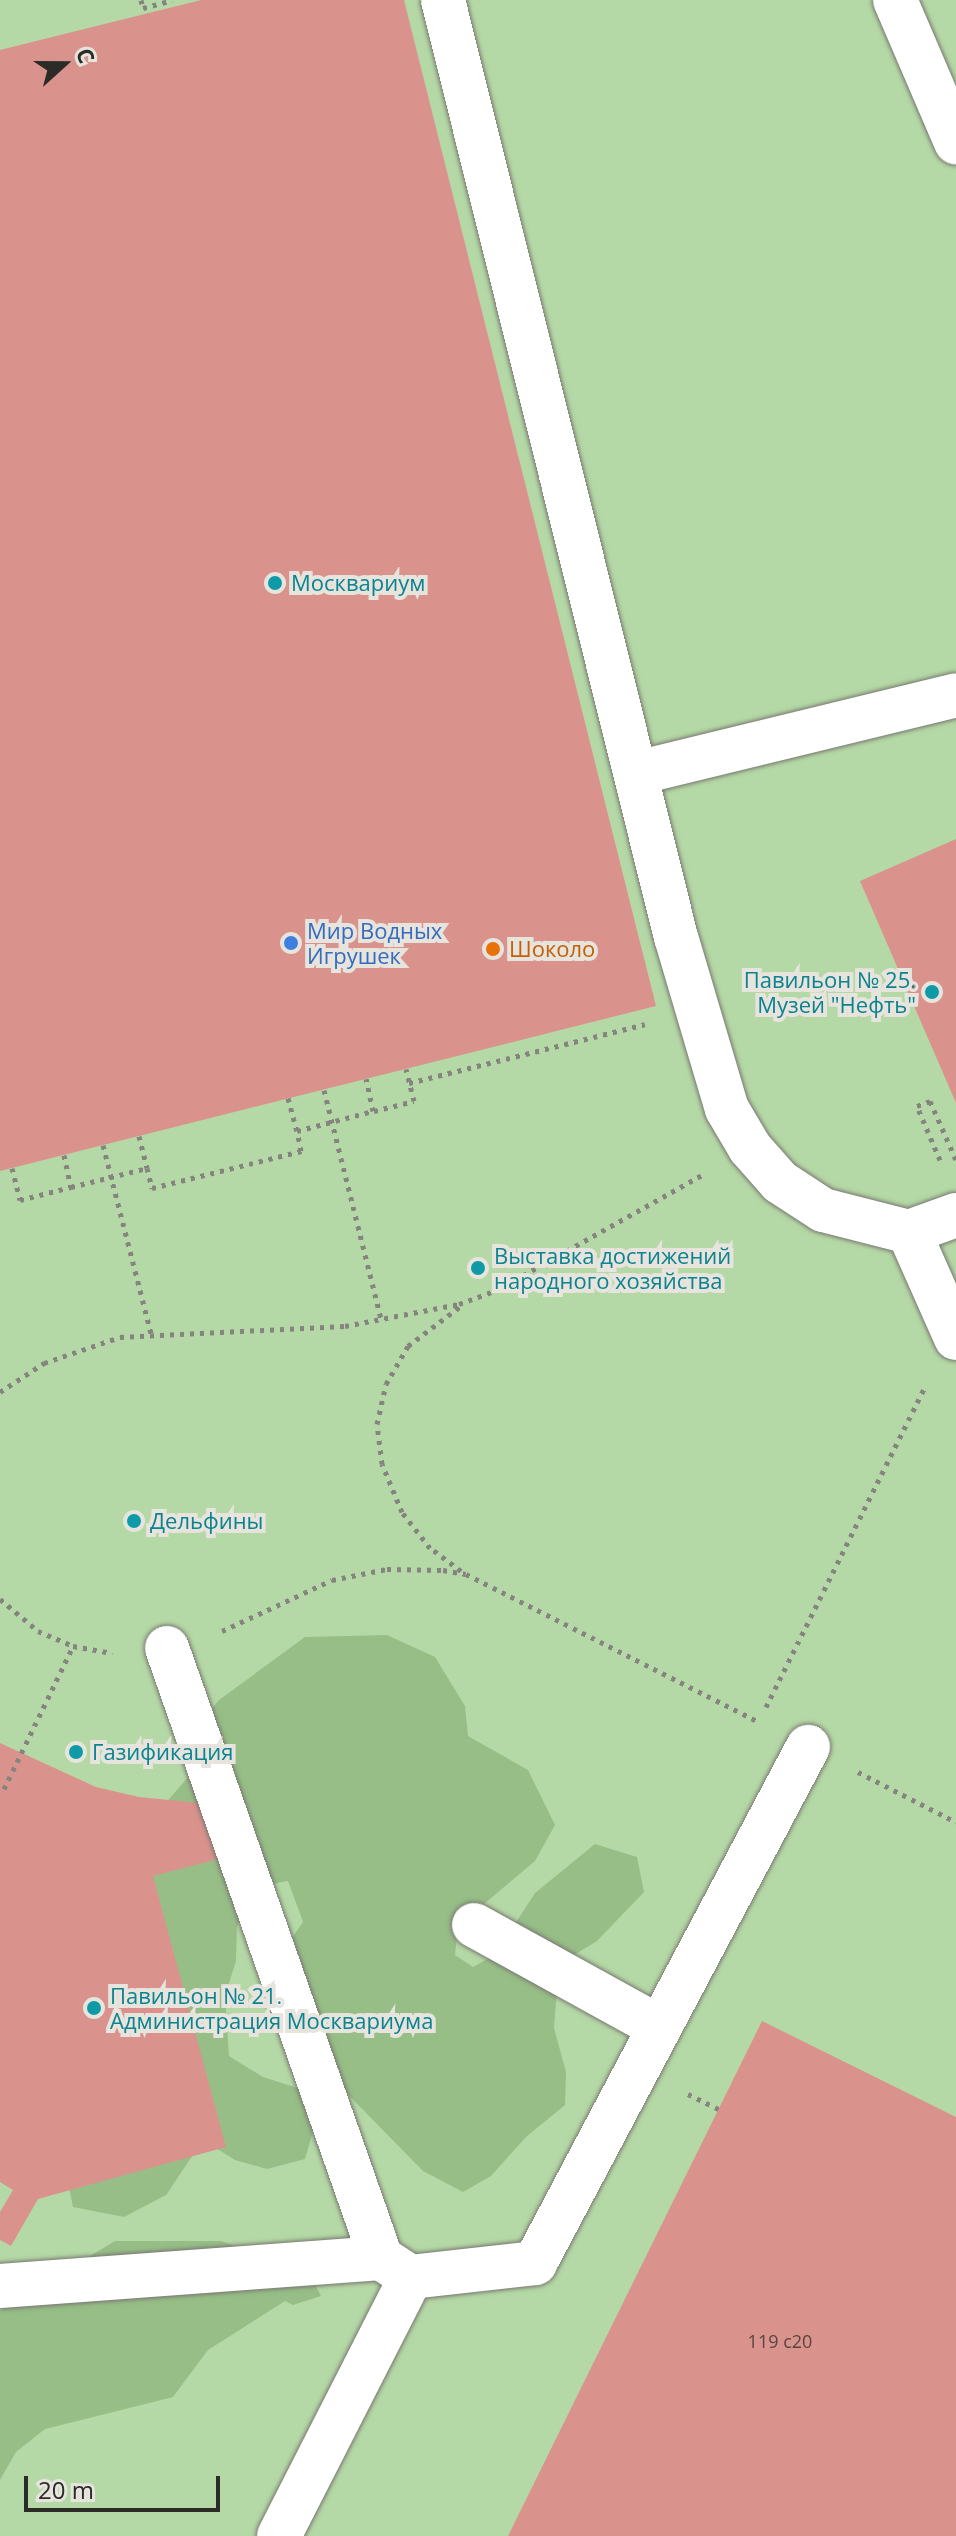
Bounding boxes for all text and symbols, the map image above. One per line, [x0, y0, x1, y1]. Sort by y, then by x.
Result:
north arrow [24, 24, 104, 104]
text: С [70, 43, 103, 67]
place label: Москвариум [291, 570, 425, 596]
marker: Москвариум [266, 574, 284, 592]
place label: Мир Водных Игрушек [307, 917, 442, 968]
marker: Мир Водных Игрушек [282, 934, 300, 952]
place label: Шоколо [509, 936, 595, 962]
marker: Шоколо [484, 940, 502, 958]
place label: Павильон № 25. Музей "Нефть" [744, 966, 916, 1018]
marker: Павильон № 25. Музей "Нефть" [923, 983, 941, 1001]
place label: Выставка достижений народного хозяйства [494, 1242, 731, 1294]
marker: Выставка достижений народного хозяйства [469, 1259, 487, 1277]
place label: Дельфины [150, 1508, 264, 1534]
marker: Дельфины [125, 1512, 143, 1530]
place label: Газификация [92, 1739, 234, 1765]
marker: Газификация [67, 1743, 85, 1761]
place label: Павильон № 21. Администрация Москвариума [110, 1982, 433, 2034]
marker: Павильон № 21. Администрация Москвариума [85, 1999, 103, 2017]
house number: 119 с20 [748, 2330, 812, 2352]
scale bar [28, 2460, 224, 2510]
text: 20 m [38, 2473, 94, 2506]

